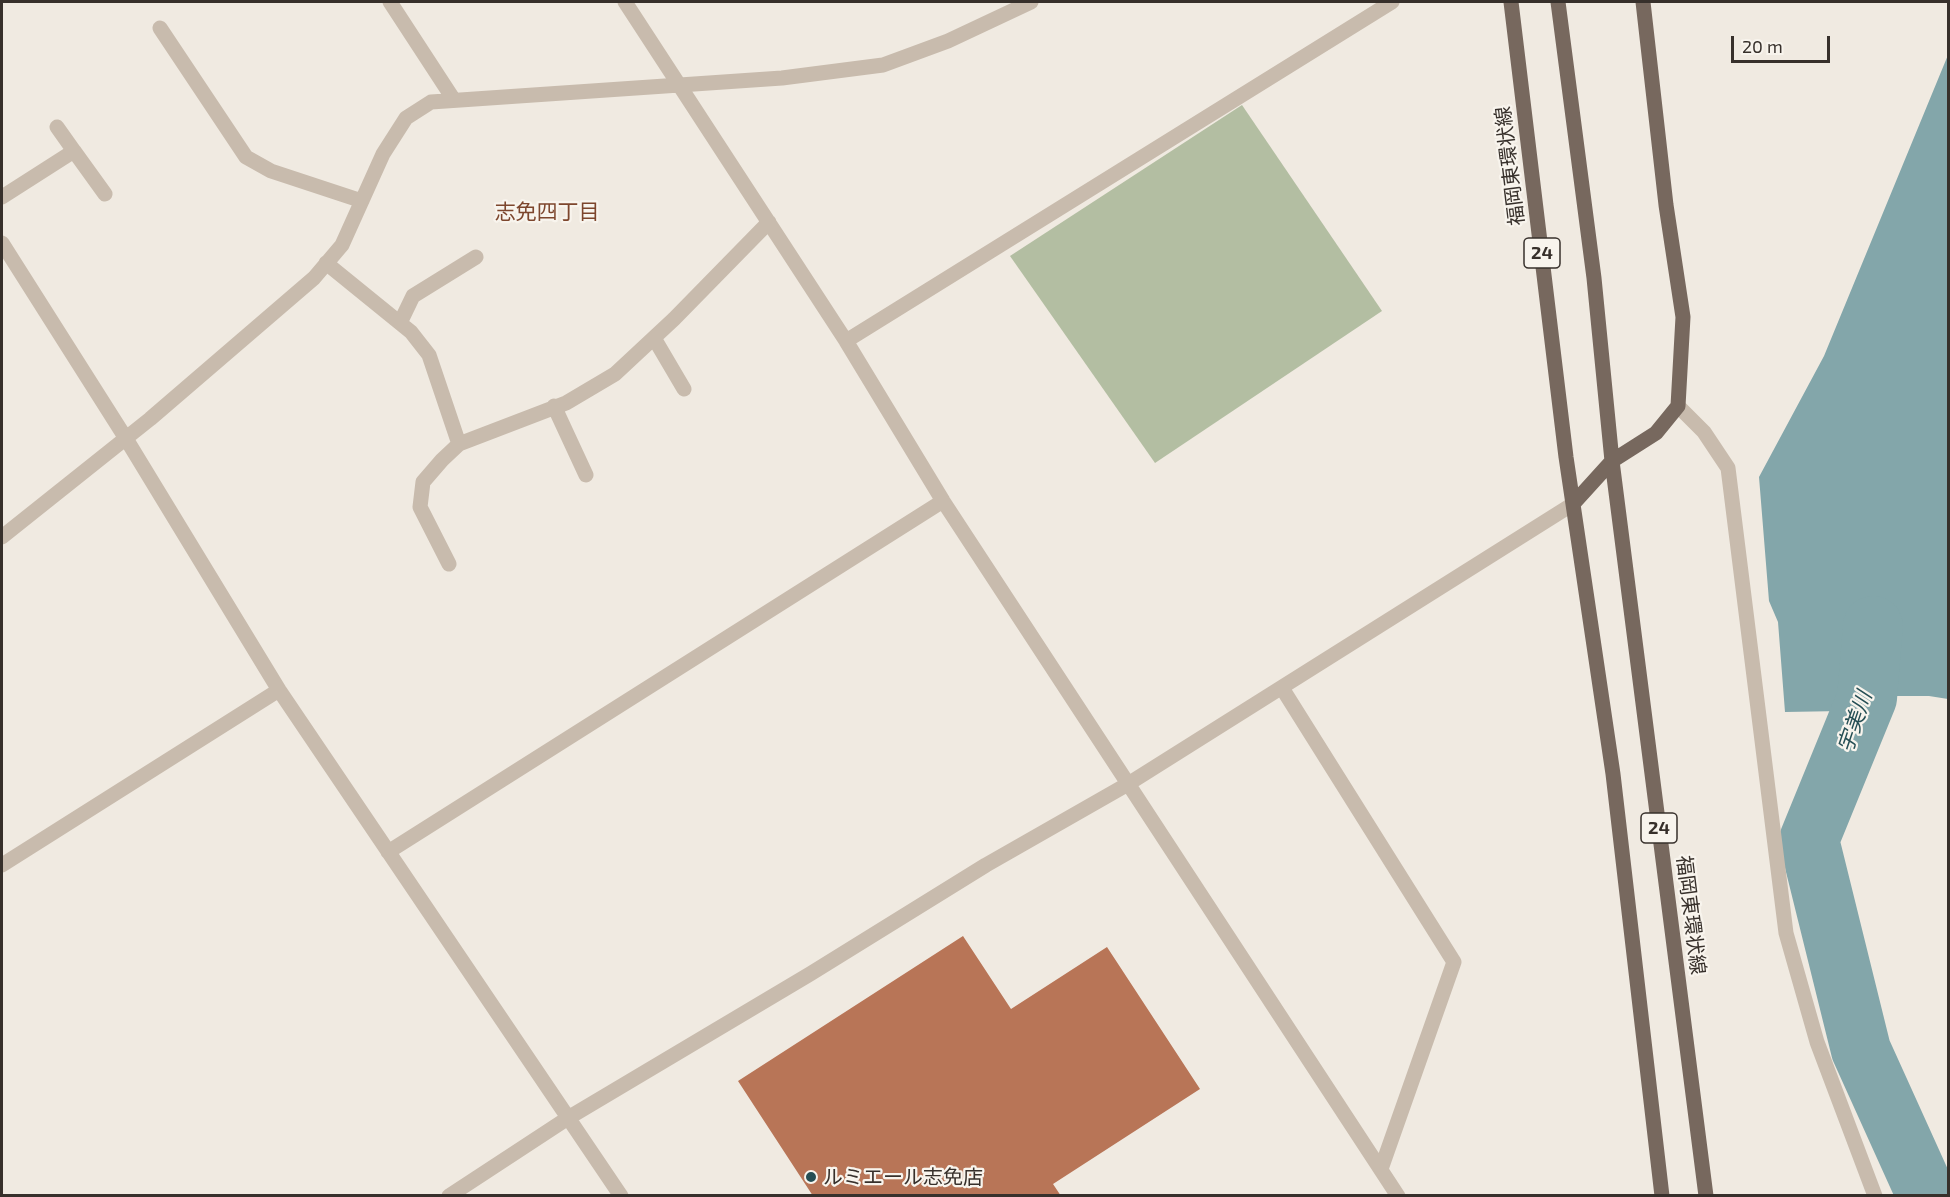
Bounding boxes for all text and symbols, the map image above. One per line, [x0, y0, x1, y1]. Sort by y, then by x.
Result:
scale bar [1734, 24, 1833, 62]
text: 20 m [1742, 35, 1783, 57]
street label: 福岡東環状線 [1491, 105, 1529, 227]
district label: 志免四丁目 [495, 199, 599, 225]
road number: 24 [1524, 238, 1560, 268]
water label: 宇美川 [1833, 688, 1877, 756]
road number: 24 [1641, 813, 1677, 843]
street label: 福岡東環状線 [1672, 854, 1710, 976]
place label: ルミエール志免店 [823, 1165, 983, 1189]
marker: ルミエール志免店 [804, 1170, 818, 1184]

